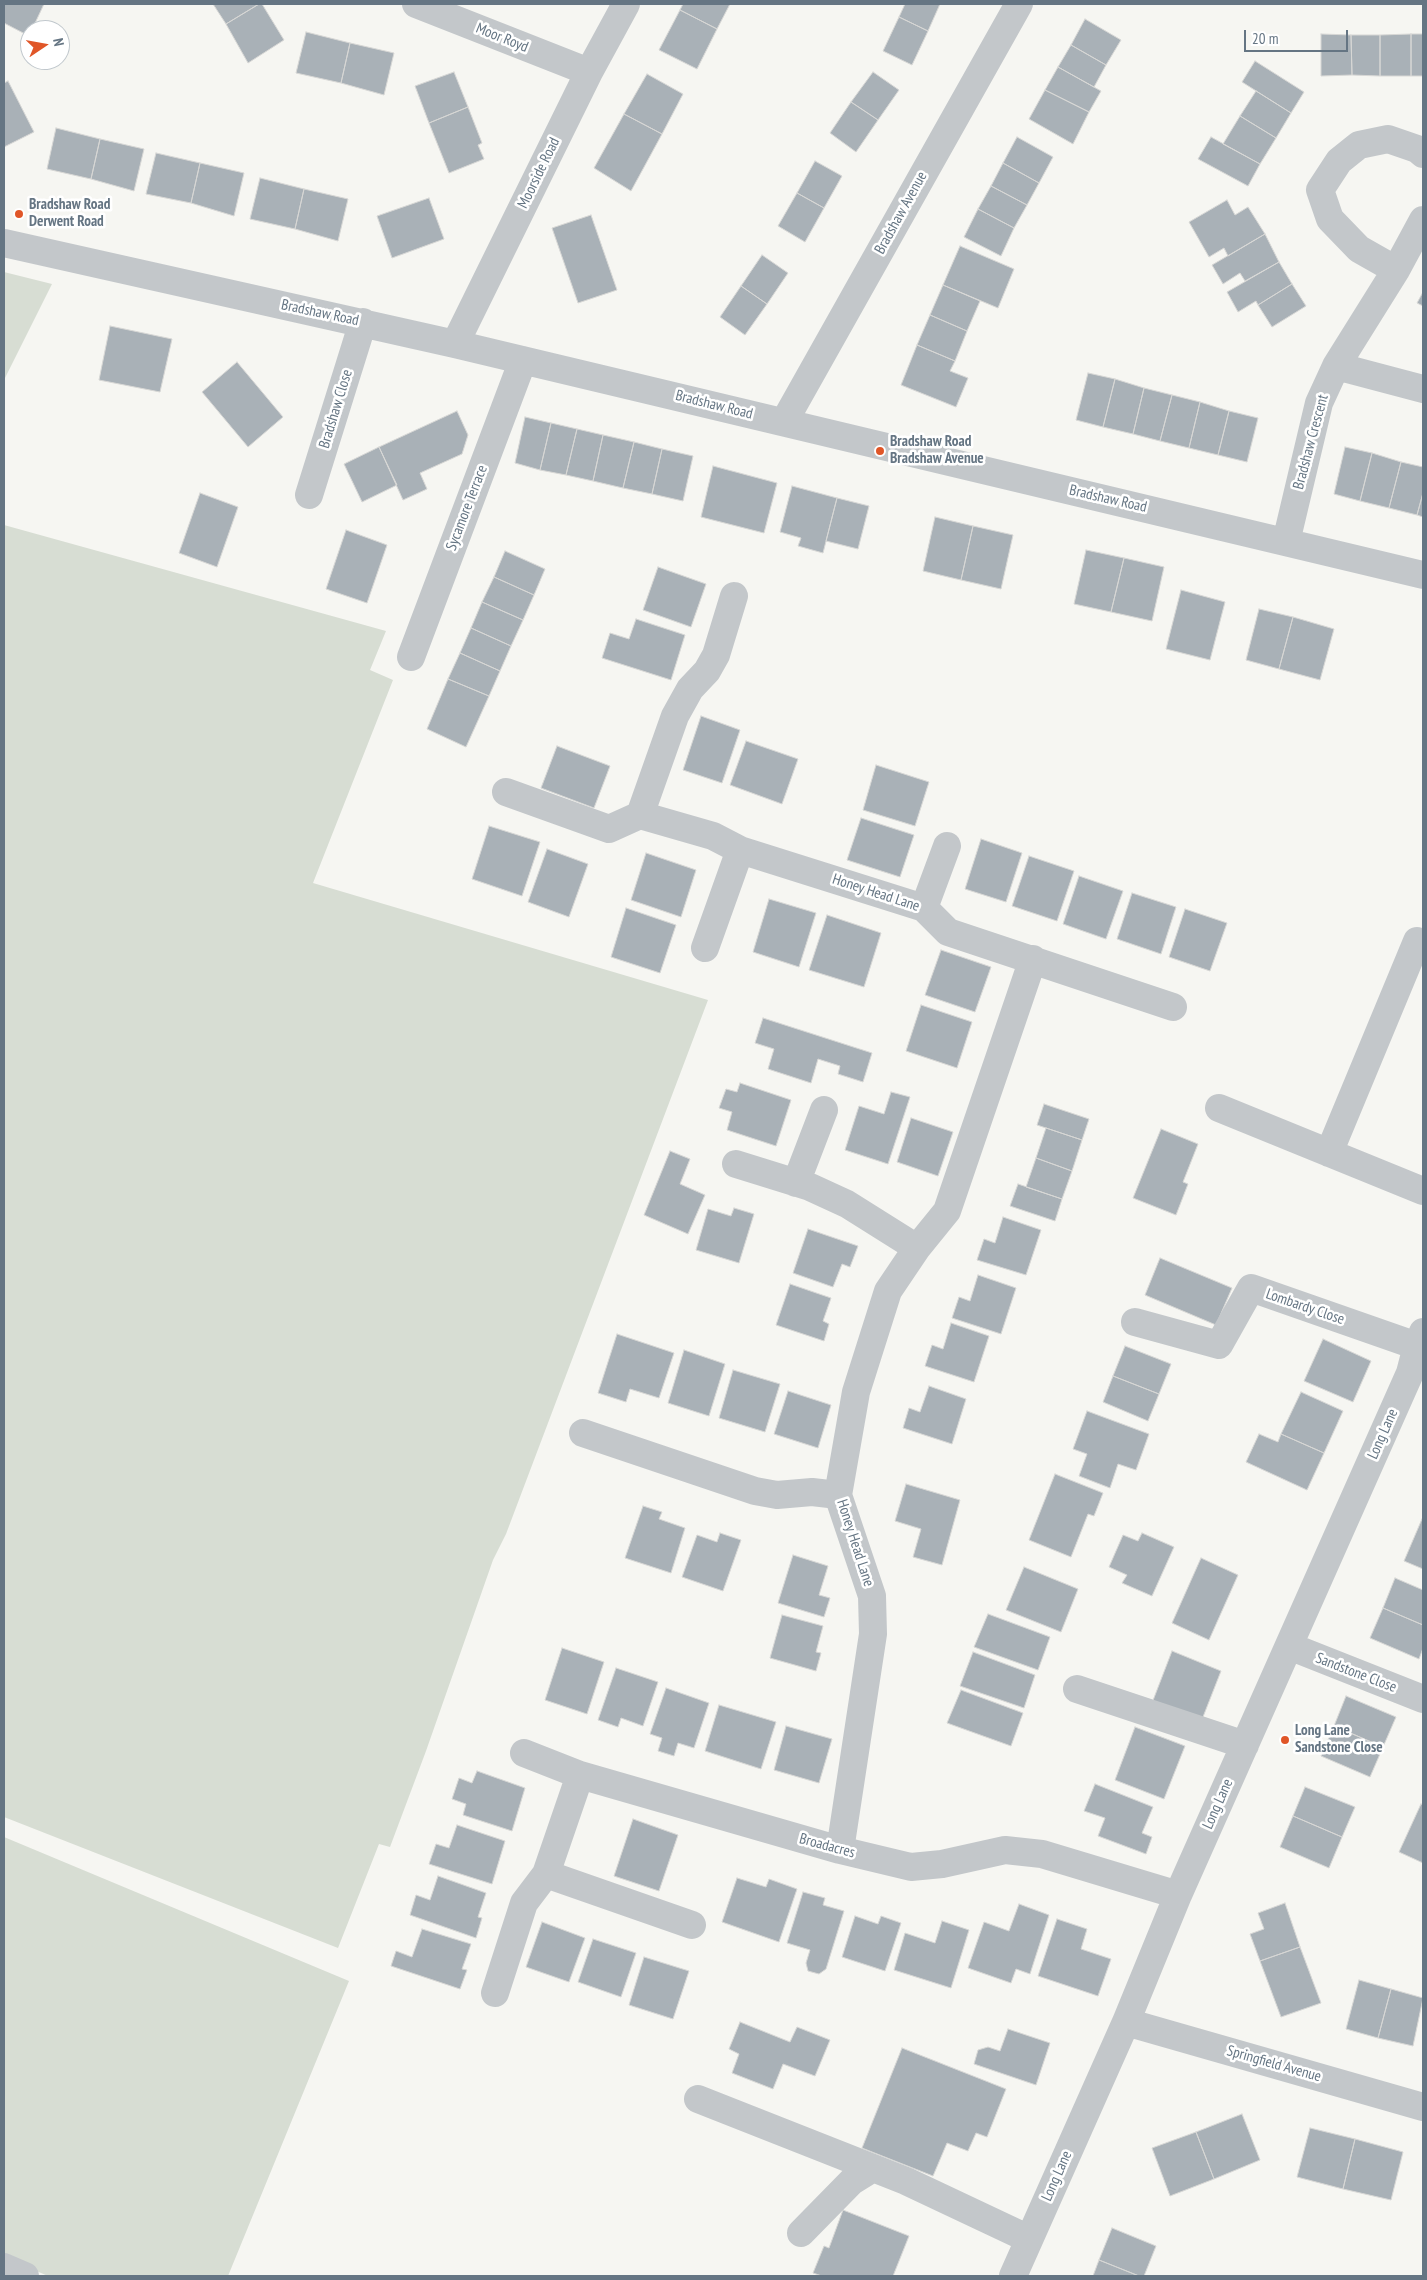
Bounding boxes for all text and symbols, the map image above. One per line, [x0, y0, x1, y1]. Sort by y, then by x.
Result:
street label: Moor Royd [473, 19, 531, 57]
north arrow [20, 20, 70, 70]
scale bar [1247, 20, 1351, 52]
text: 20 m [1252, 29, 1278, 48]
text: N [49, 37, 68, 48]
street label: Moorside Road [514, 135, 564, 211]
street label: Bradshaw Avenue [871, 169, 931, 257]
place label: Bradshaw Road Derwent Road [29, 196, 110, 231]
marker: Bradshaw Road Derwent Road [13, 208, 25, 220]
street label: Bradshaw Road [280, 296, 360, 330]
street label: Bradshaw Close [315, 367, 357, 451]
street label: Bradshaw Road [674, 387, 754, 423]
street label: Bradshaw Crescent [1290, 393, 1332, 491]
place label: Bradshaw Road Bradshaw Avenue [890, 433, 984, 468]
marker: Bradshaw Road Bradshaw Avenue [874, 445, 886, 457]
street label: Sycamore Terrace [442, 463, 492, 553]
street label: Bradshaw Road [1068, 481, 1148, 517]
street label: Honey Head Lane [830, 870, 922, 916]
street label: Lombardy Close [1263, 1285, 1347, 1329]
street label: Long Lane [1364, 1406, 1402, 1462]
street label: Honey Head Lane [832, 1497, 878, 1589]
street label: Sandstone Close [1313, 1649, 1399, 1697]
place label: Long Lane Sandstone Close [1295, 1722, 1383, 1757]
marker: Long Lane Sandstone Close [1279, 1734, 1291, 1746]
street label: Long Lane [1199, 1776, 1237, 1832]
street label: Broadacres [797, 1830, 857, 1862]
street label: Springfield Avenue [1225, 2042, 1323, 2086]
street label: Long Lane [1038, 2148, 1076, 2204]

